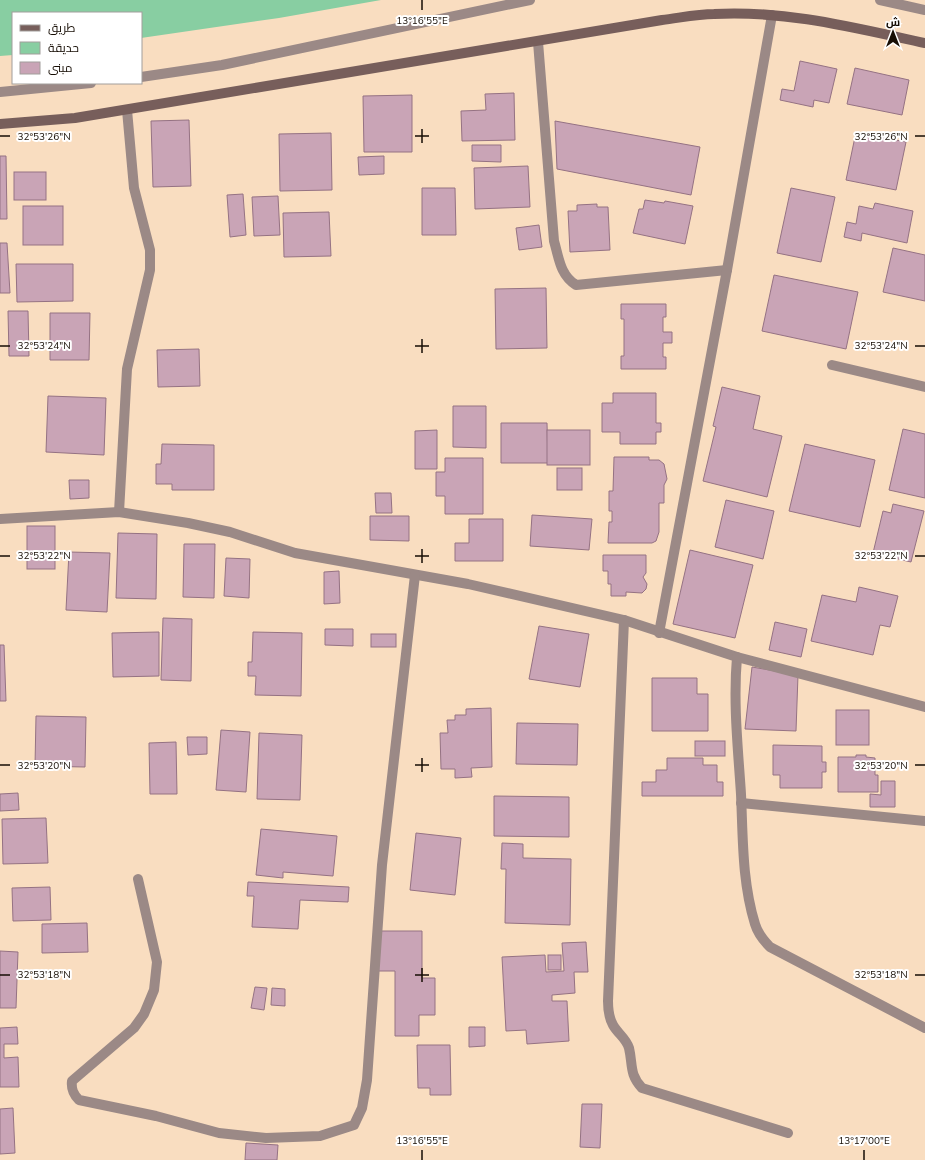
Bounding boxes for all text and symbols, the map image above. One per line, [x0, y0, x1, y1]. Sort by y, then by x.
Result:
legend [12, 12, 142, 84]
north arrow [873, 12, 913, 52]
text: 13°16'55"E [396, 14, 448, 28]
text: ش [886, 15, 900, 30]
text: طريق [48, 20, 76, 36]
text: حديقة [48, 40, 79, 56]
text: مبنى [48, 60, 73, 76]
text: 32°53'26"N [17, 130, 71, 144]
text: 32°53'26"N [854, 130, 908, 144]
text: 32°53'24"N [17, 339, 71, 353]
text: 32°53'24"N [854, 339, 908, 353]
text: 32°53'22"N [17, 549, 71, 563]
text: 32°53'22"N [854, 549, 908, 563]
text: 32°53'20"N [17, 759, 71, 773]
text: 32°53'20"N [854, 759, 908, 773]
text: 32°53'18"N [17, 968, 71, 982]
text: 32°53'18"N [854, 968, 908, 982]
text: 13°16'55"E [396, 1134, 448, 1148]
text: 13°17'00"E [838, 1134, 890, 1148]

